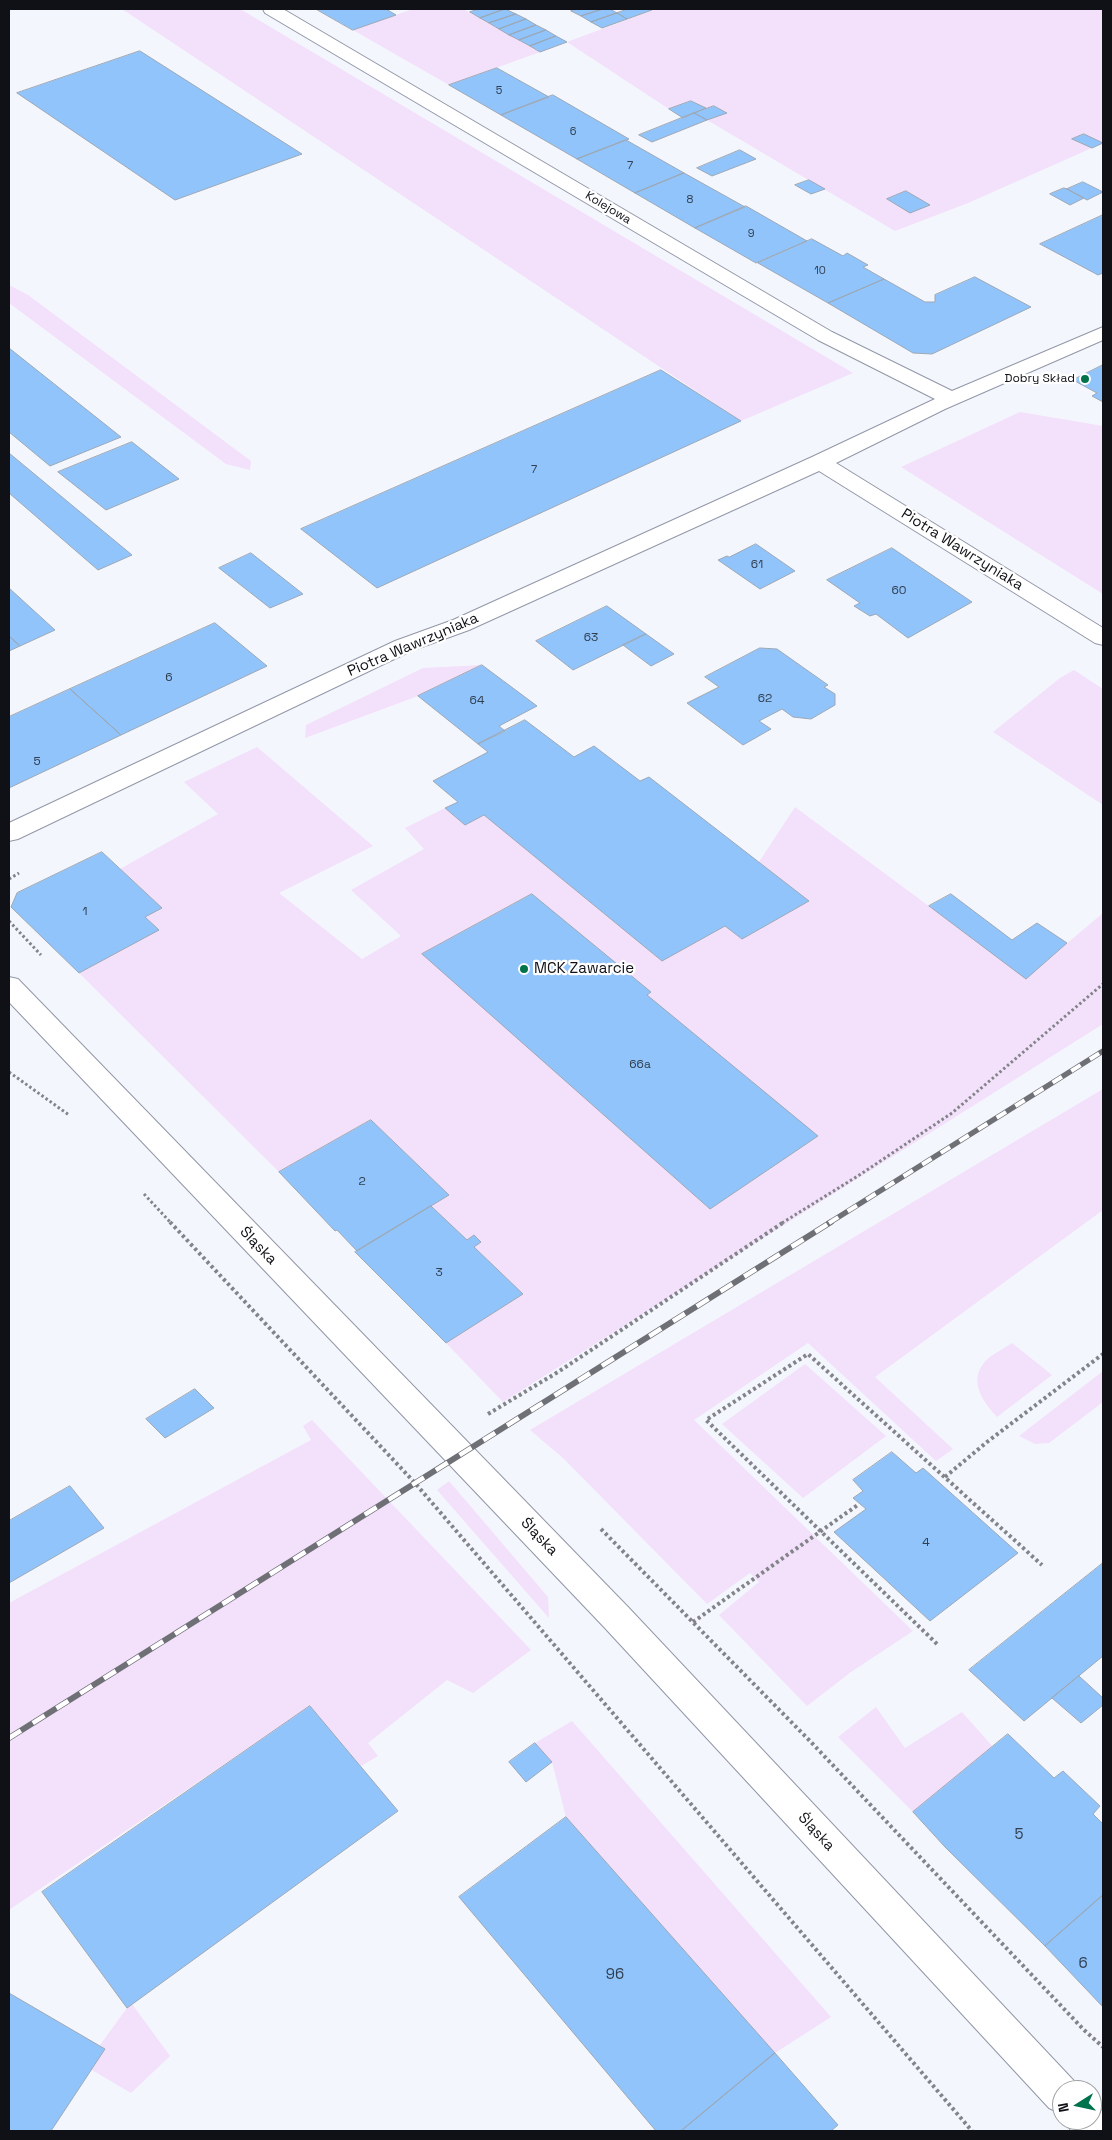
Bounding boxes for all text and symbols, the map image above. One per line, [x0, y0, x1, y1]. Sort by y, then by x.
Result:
house number: 5 [496, 84, 502, 98]
house number: 6 [570, 125, 576, 139]
house number: 7 [627, 159, 633, 173]
street label: Kolejowa [582, 189, 634, 227]
house number: 8 [687, 193, 693, 207]
house number: 9 [748, 227, 754, 241]
house number: 10 [814, 264, 826, 278]
place label: Dobry Skład [1004, 372, 1075, 386]
marker: Dobry Skład [1079, 373, 1091, 385]
house number: 7 [531, 463, 537, 477]
street label: Piotra Wawrzyniaka [898, 505, 1026, 595]
house number: 61 [751, 558, 763, 572]
house number: 60 [891, 584, 907, 598]
street label: Piotra Wawrzyniaka [345, 609, 481, 681]
house number: 63 [584, 631, 598, 645]
house number: 6 [165, 671, 173, 685]
house number: 62 [758, 692, 772, 706]
house number: 64 [470, 694, 484, 708]
house number: 5 [33, 755, 41, 769]
house number: 1 [82, 905, 88, 919]
place label: MCK Zawarcie [534, 960, 634, 978]
marker: MCK Zawarcie [518, 963, 530, 975]
house number: 66a [629, 1058, 651, 1072]
house number: 2 [358, 1175, 366, 1189]
street label: Śląska [236, 1223, 280, 1269]
house number: 3 [435, 1266, 443, 1280]
street label: Śląska [517, 1514, 561, 1560]
house number: 4 [922, 1536, 930, 1550]
street label: Śląska [794, 1809, 838, 1855]
house number: 5 [1015, 1826, 1023, 1844]
house number: 6 [1078, 1955, 1088, 1973]
house number: 96 [606, 1966, 624, 1984]
north arrow [1052, 2080, 1102, 2130]
text: N [1054, 2101, 1073, 2114]

